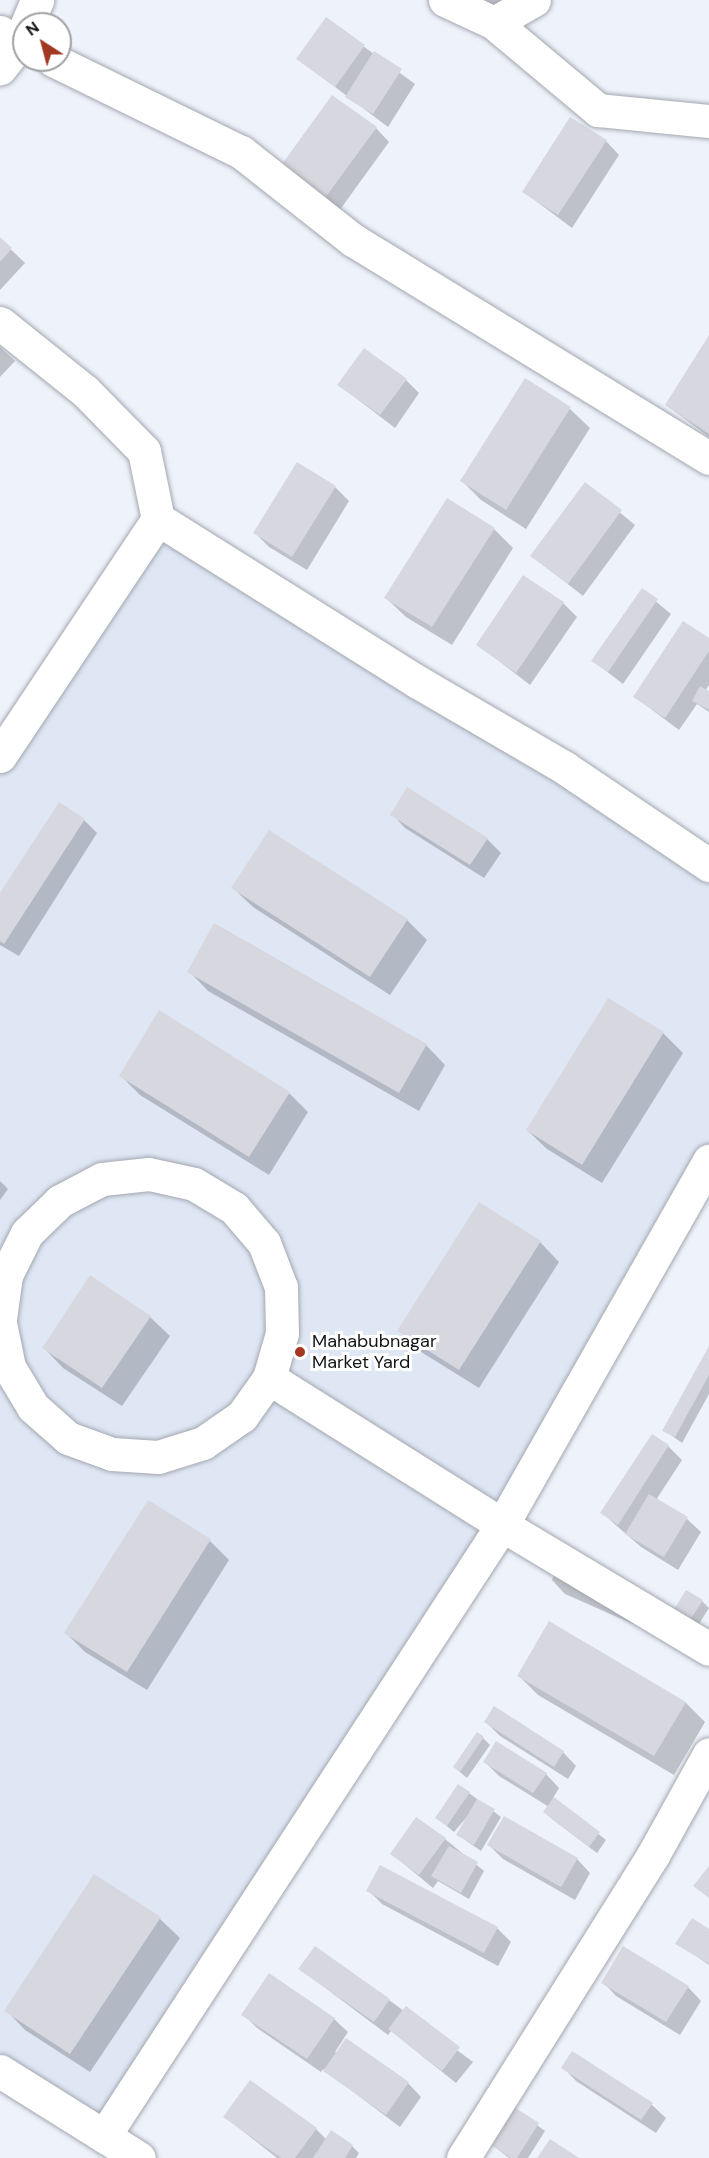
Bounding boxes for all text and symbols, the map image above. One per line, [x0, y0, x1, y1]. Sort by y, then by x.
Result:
north arrow [12, 12, 72, 72]
text: N [21, 17, 43, 41]
place label: Mahabubnagar Market Yard [312, 1331, 437, 1374]
marker: Mahabubnagar Market Yard [293, 1345, 307, 1359]

